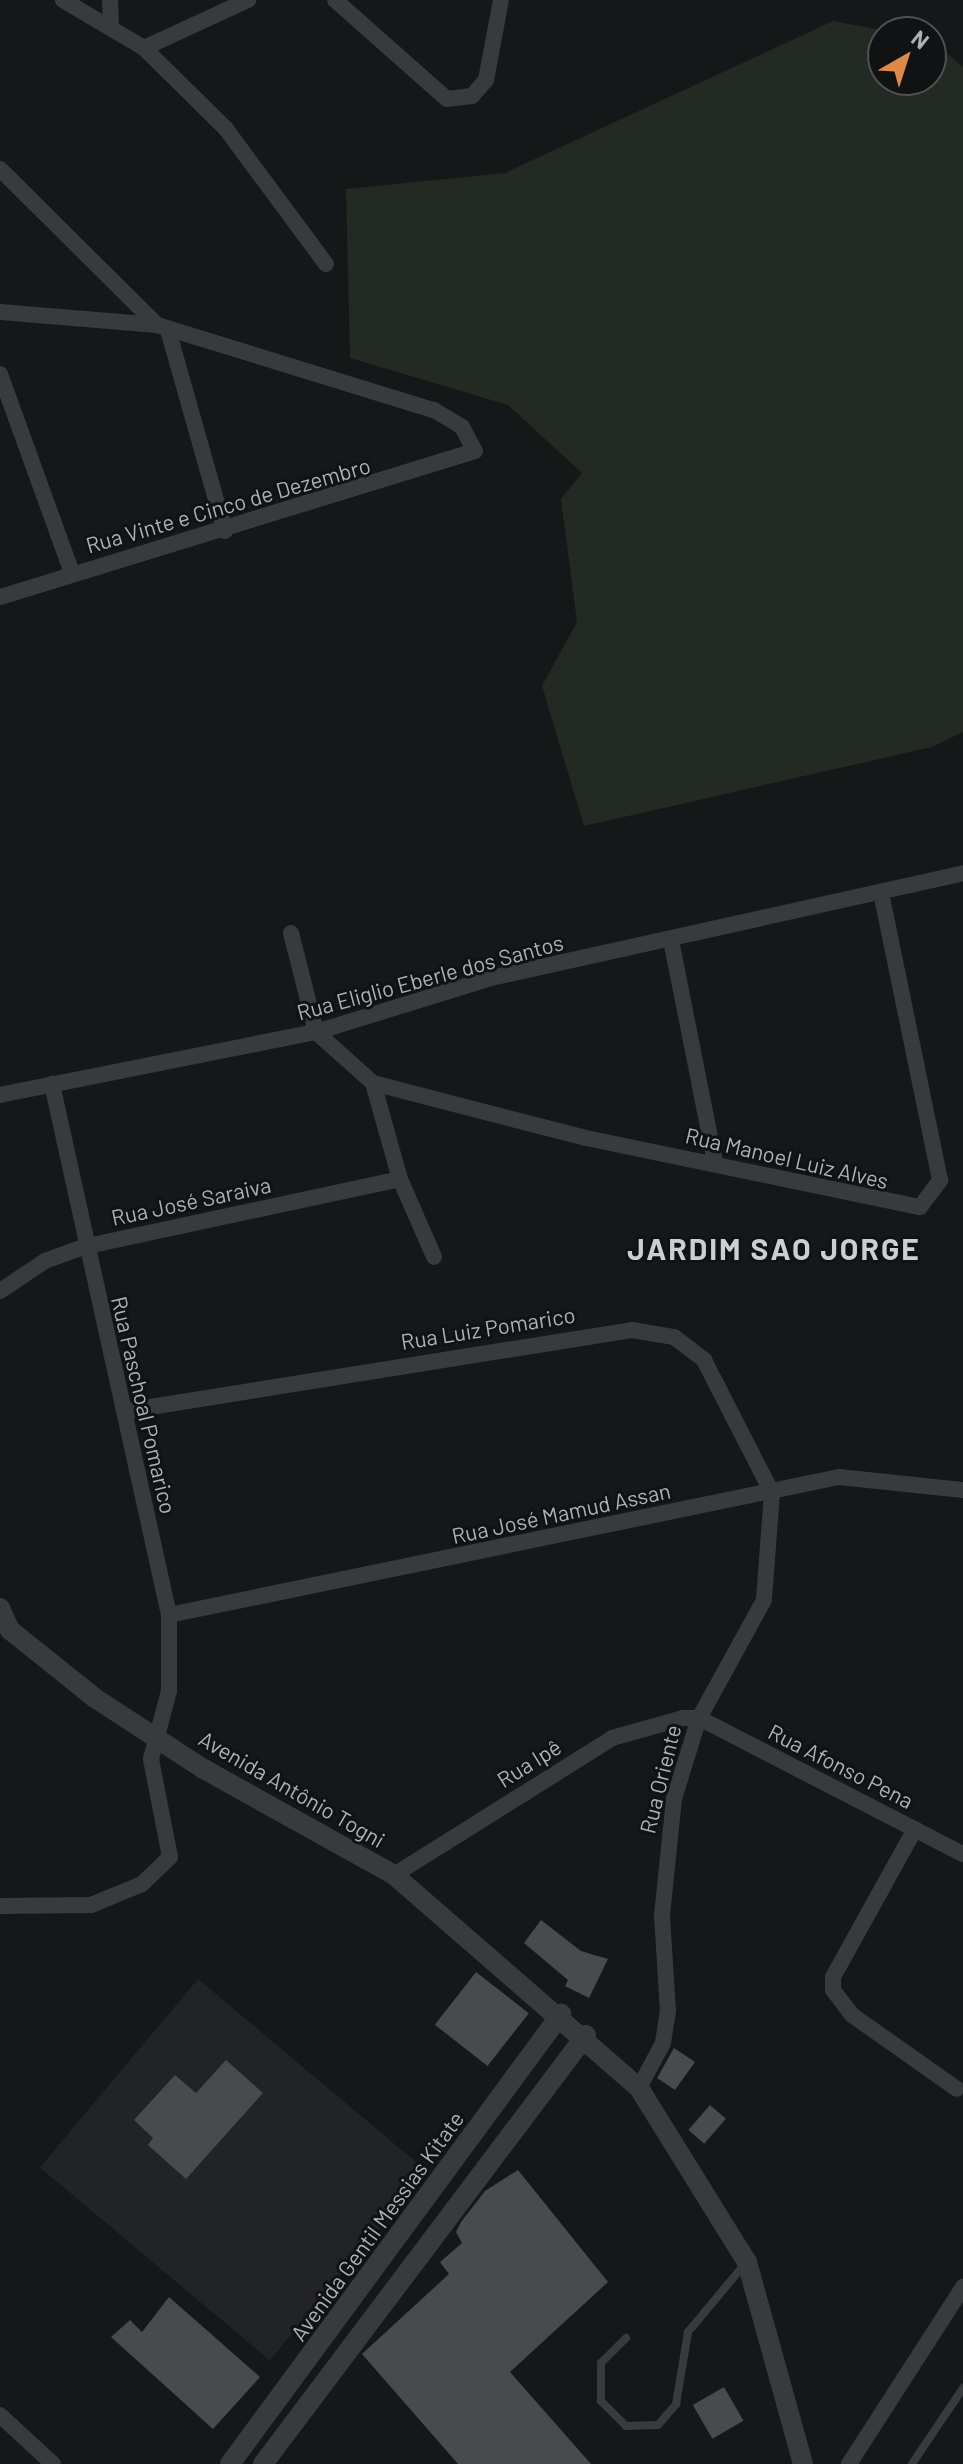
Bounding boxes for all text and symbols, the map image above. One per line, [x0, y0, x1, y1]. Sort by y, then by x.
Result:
north arrow [867, 16, 947, 96]
text: N [907, 24, 935, 54]
street label: Rua Vinte e Cinco de Dezembro [83, 452, 373, 558]
street label: Rua Eliglio Eberle dos Santos [294, 929, 566, 1025]
street label: Rua Manoel Luiz Alves [683, 1122, 891, 1194]
street label: Rua José Saraiva [109, 1171, 273, 1231]
district label: JARDIM SAO JORGE [627, 1230, 921, 1266]
street label: Rua Paschoal Pomarico [106, 1294, 182, 1516]
street label: Rua Luiz Pomarico [399, 1301, 577, 1355]
street label: Rua José Mamud Assan [449, 1477, 673, 1549]
street label: Rua Afonso Pena [764, 1718, 918, 1814]
street label: Rua Oriente [634, 1722, 686, 1836]
street label: Avenida Antônio Togni [194, 1725, 390, 1853]
street label: Rua Ipê [492, 1733, 566, 1793]
street label: Avenida Gentil Messias Kitate [285, 2106, 469, 2346]

